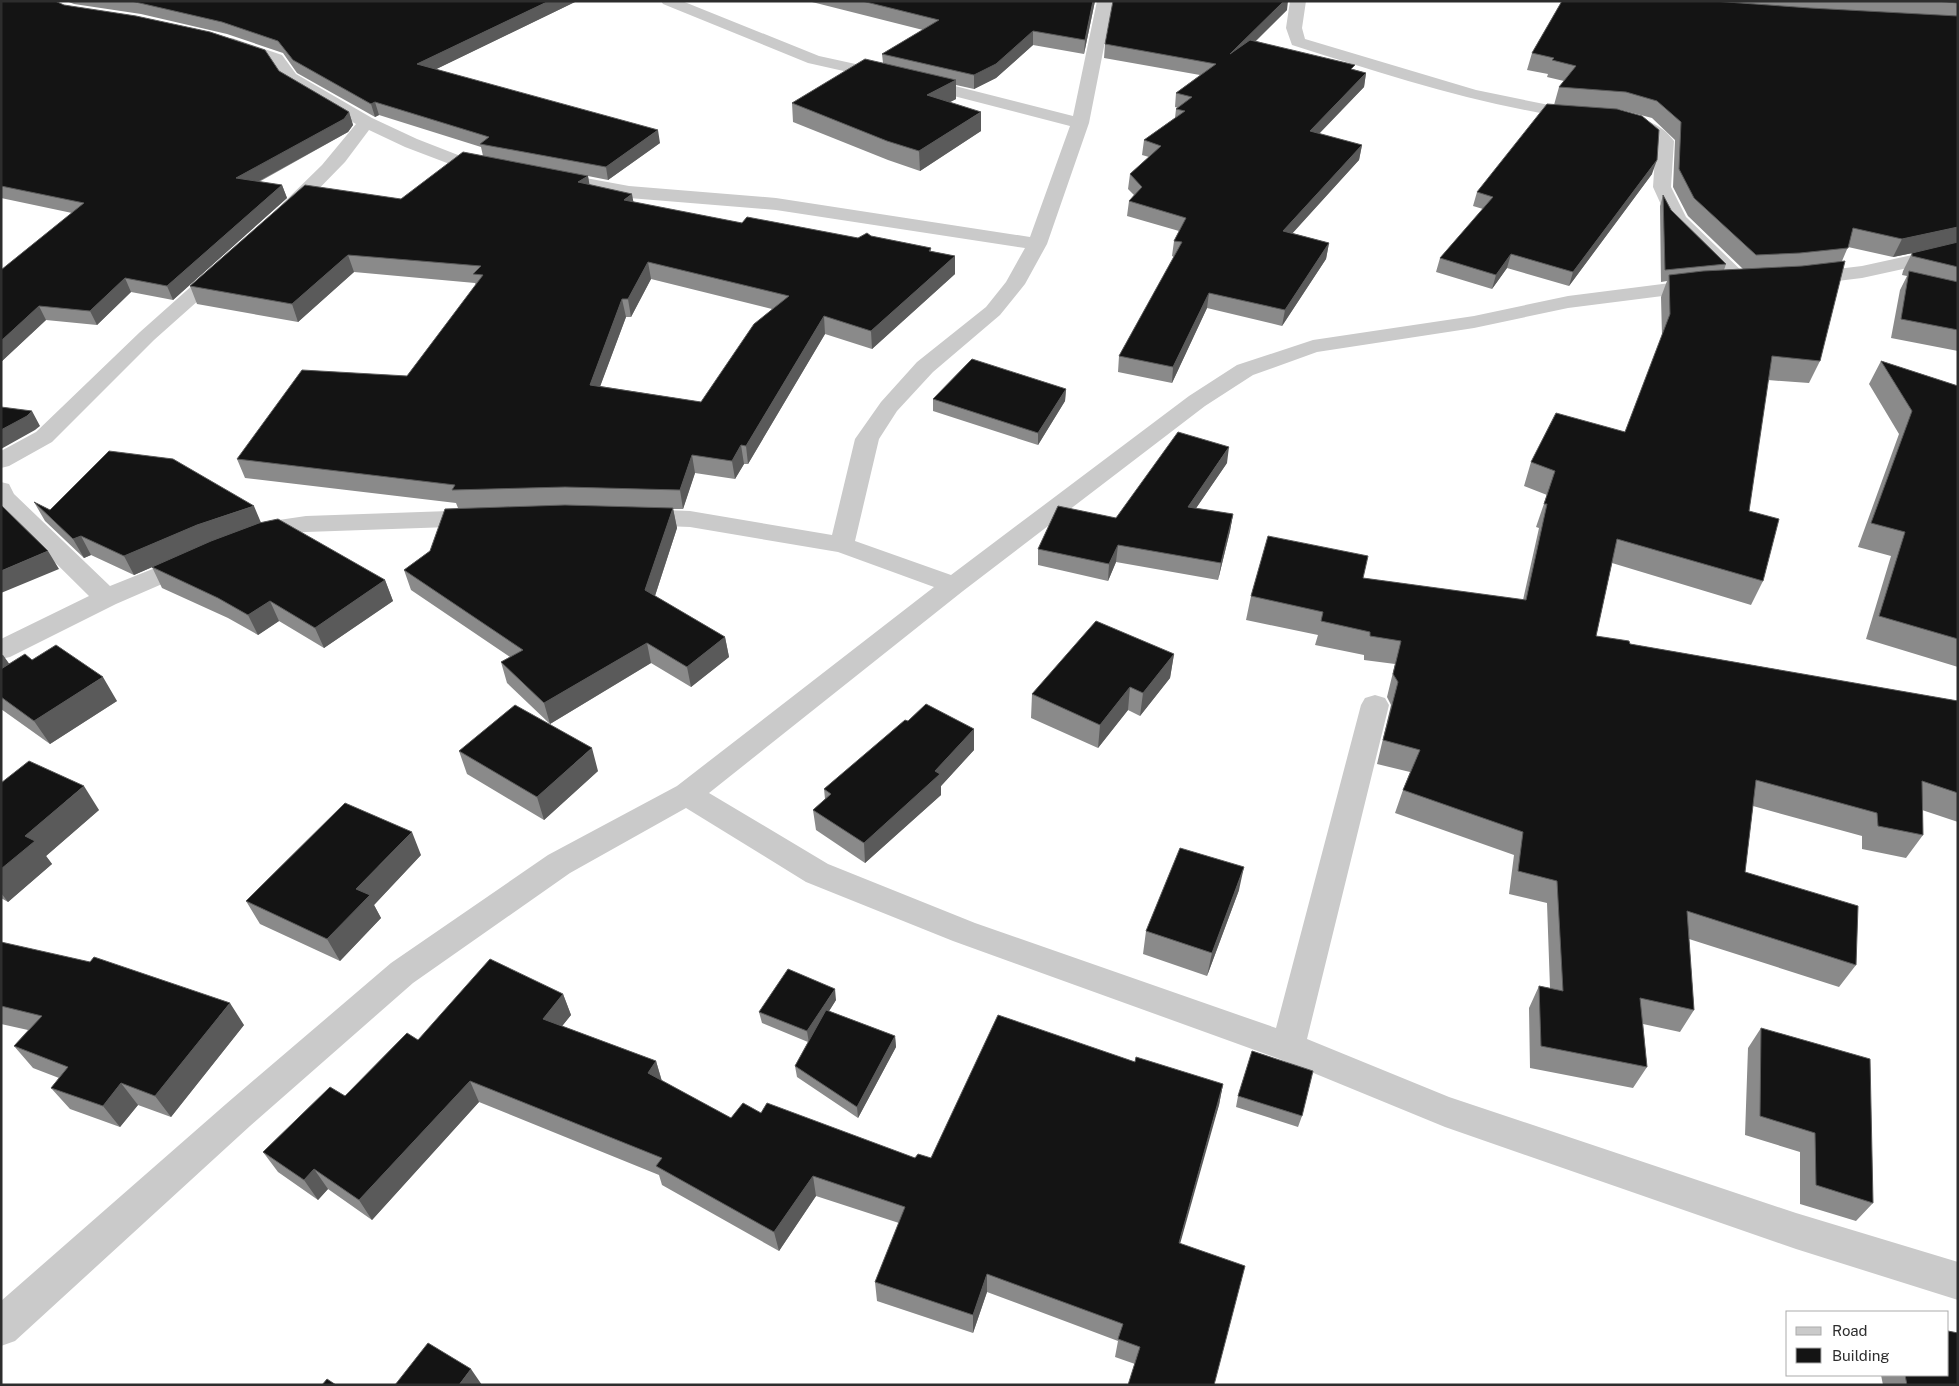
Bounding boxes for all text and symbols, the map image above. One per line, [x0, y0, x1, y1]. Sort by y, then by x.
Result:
legend [1786, 1311, 1949, 1376]
text: Road [1832, 1322, 1868, 1339]
text: Building [1832, 1347, 1890, 1364]

